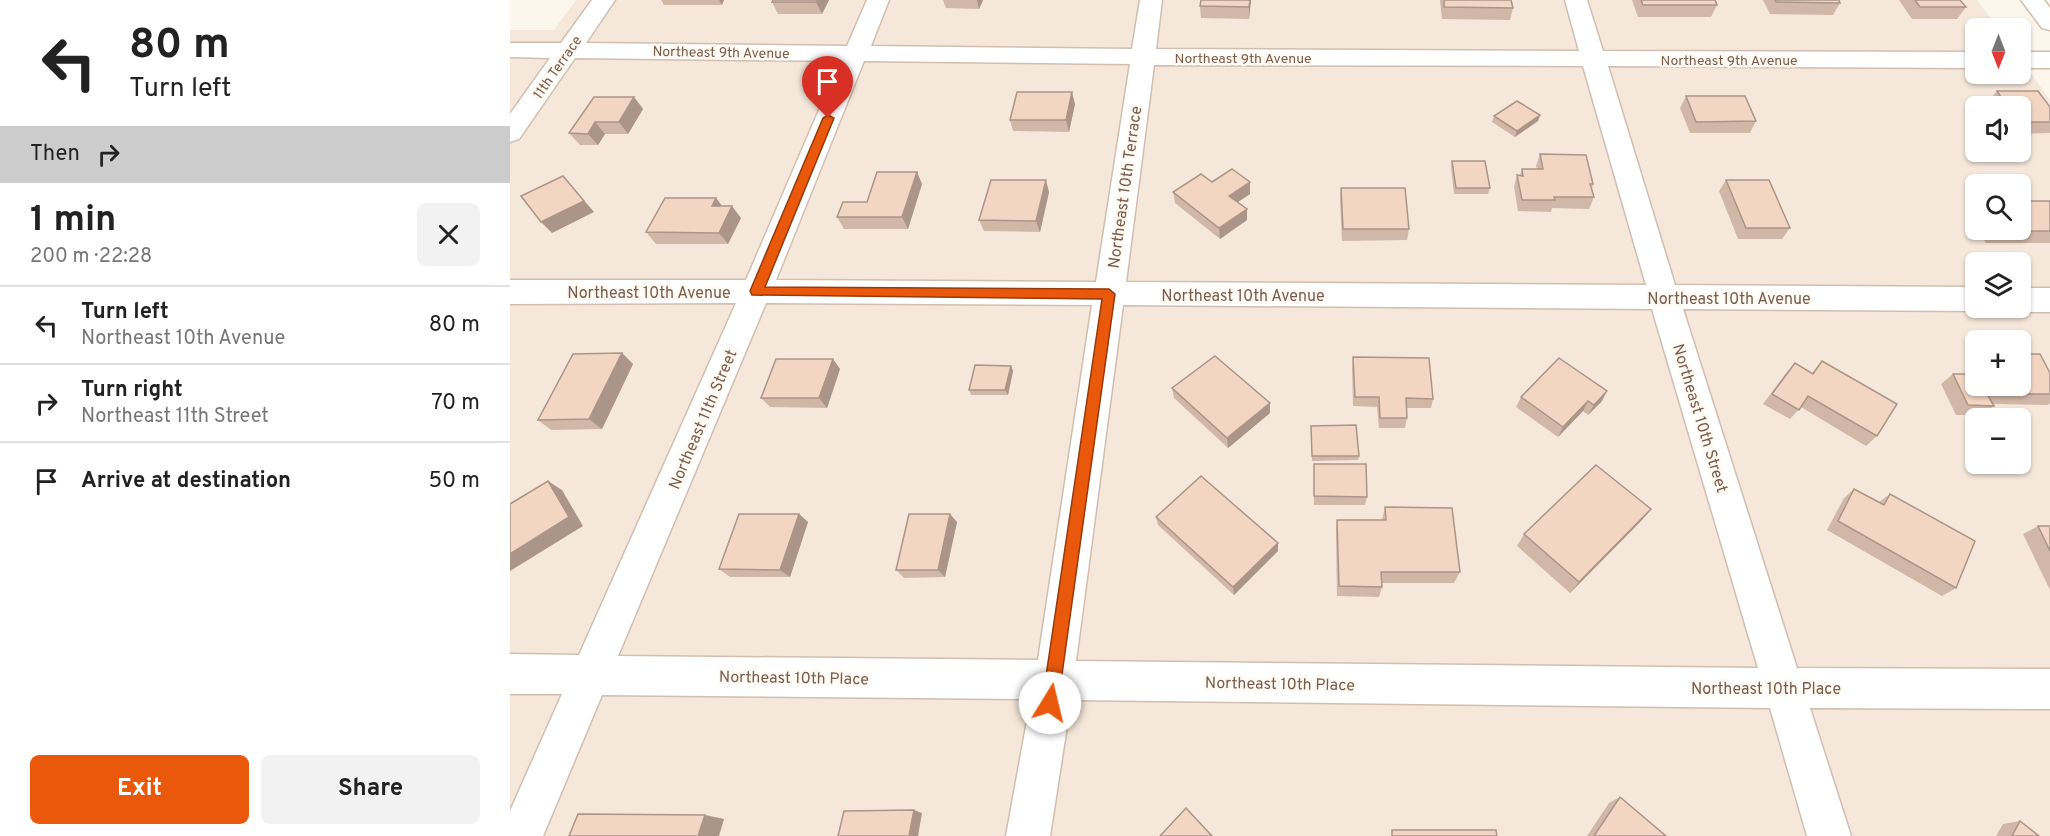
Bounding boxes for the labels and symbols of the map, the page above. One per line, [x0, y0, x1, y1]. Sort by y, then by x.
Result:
north arrow [1965, 18, 2031, 84]
street label: 11th Terrace [530, 33, 586, 103]
street label: Northeast 9th Avenue [652, 44, 790, 63]
street label: Northeast 9th Avenue [1174, 51, 1312, 68]
street label: Northeast 9th Avenue [1660, 53, 1798, 70]
pin [802, 56, 853, 118]
street label: Northeast 10th Terrace [1105, 105, 1147, 270]
street label: Northeast 10th Avenue [567, 284, 731, 304]
street label: Northeast 10th Avenue [1161, 287, 1325, 307]
street label: Northeast 10th Avenue [1647, 290, 1811, 310]
street label: Northeast 10th Street [1667, 342, 1731, 495]
street label: Northeast 11th Street [665, 347, 742, 493]
street label: Northeast 10th Place [719, 668, 869, 690]
position arrow [1018, 671, 1082, 735]
street label: Northeast 10th Place [1205, 674, 1355, 696]
street label: Northeast 10th Place [1691, 680, 1841, 700]

